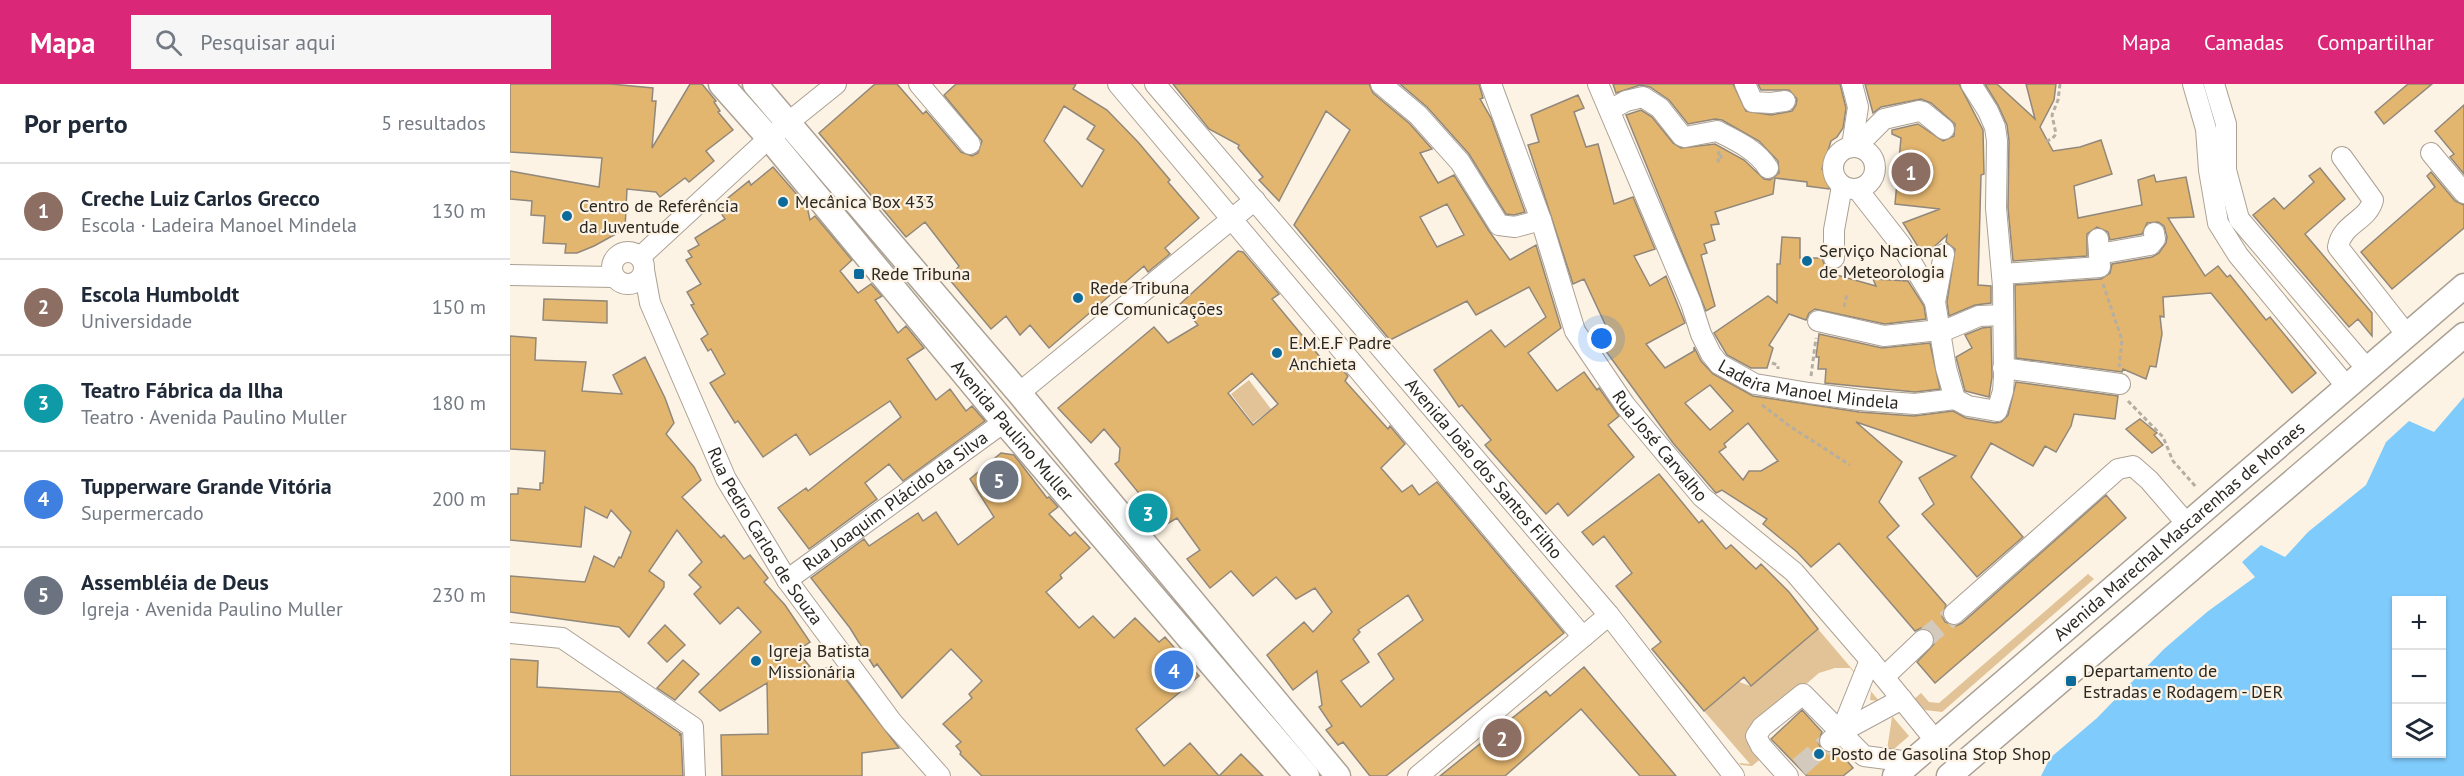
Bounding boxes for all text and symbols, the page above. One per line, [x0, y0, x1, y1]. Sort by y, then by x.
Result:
search box [131, 15, 551, 69]
text: Mapa [30, 24, 95, 61]
icon: search [152, 26, 185, 59]
text: Pesquisar aqui [200, 28, 336, 56]
text: Mapa [2122, 29, 2171, 56]
text: Camadas [2204, 29, 2284, 56]
text: Compartilhar [2317, 29, 2434, 56]
text: Por perto [24, 107, 128, 140]
text: 5 resultados [381, 110, 486, 136]
pin: 1 [1892, 150, 1930, 194]
text: Creche Luiz Carlos Grecco [81, 184, 320, 212]
place label: Mecânica Box 433 [795, 190, 934, 213]
place label: Centro de Referência da Juventude [579, 194, 739, 238]
marker: Mecânica Box 433 [776, 195, 790, 209]
text: 1 [38, 198, 49, 224]
text: 130 m [432, 198, 486, 224]
marker: Centro de Referência da Juventude [560, 209, 574, 223]
text: Escola · Ladeira Manoel Mindela [81, 212, 357, 238]
place label: Serviço Nacional de Meteorologia [1819, 239, 1948, 283]
marker: Serviço Nacional de Meteorologia [1800, 254, 1814, 268]
place label: Rede Tribuna [871, 262, 970, 285]
marker: Rede Tribuna [852, 267, 866, 281]
place label: Rede Tribuna de Comunicações [1090, 276, 1223, 320]
text: Escola Humboldt [81, 280, 239, 308]
marker: Rede Tribuna de Comunicações [1071, 291, 1085, 305]
text: 2 [38, 294, 49, 320]
text: 150 m [432, 294, 486, 320]
text: Universidade [81, 308, 192, 334]
your location [1587, 324, 1616, 353]
place label: E.M.E.F Padre Anchieta [1289, 331, 1392, 375]
marker: E.M.E.F Padre Anchieta [1270, 346, 1284, 360]
street label: Ladeira Manoel Mindela [1714, 354, 1899, 414]
street label: Avenida Paulino Muller [947, 355, 1079, 506]
street label: Avenida João dos Santos Filho [1400, 373, 1568, 564]
text: Teatro Fábrica da Ilha [81, 376, 283, 404]
street label: Rua José Carvalho [1607, 386, 1713, 506]
text: 3 [38, 390, 49, 416]
text: 180 m [432, 390, 486, 416]
text: Teatro · Avenida Paulino Muller [81, 404, 347, 430]
street label: Avenida Marechal Mascarenhas de Moraes [2048, 416, 2309, 645]
street label: Rua Joaquim Plácido da Silva [798, 426, 992, 576]
street label: Rua Pedro Carlos de Souza [703, 443, 828, 629]
pin: 5 [980, 458, 1018, 502]
text: Tupperware Grande Vitória [81, 472, 332, 500]
text: 4 [38, 486, 49, 512]
text: 200 m [432, 486, 486, 512]
pin: 3 [1128, 490, 1168, 536]
text: Supermercado [81, 500, 204, 526]
text: Assembléia de Deus [81, 568, 269, 596]
text: 5 [38, 582, 49, 608]
text: 230 m [432, 582, 486, 608]
text: Igreja · Avenida Paulino Muller [81, 596, 343, 622]
map controls [2392, 596, 2446, 758]
button: + [2392, 596, 2446, 650]
place label: Igreja Batista Missionária [768, 639, 870, 683]
pin: 4 [1154, 648, 1194, 692]
button: − [2392, 650, 2446, 704]
marker: Igreja Batista Missionária [749, 654, 763, 668]
place label: Departamento de Estradas e Rodagem - DER [2083, 659, 2283, 703]
marker: Departamento de Estradas e Rodagem - DER [2064, 674, 2078, 688]
button: layers [2392, 704, 2446, 758]
pin: 2 [1482, 716, 1522, 760]
place label: Posto de Gasolina Stop Shop [1831, 742, 2051, 765]
marker: Posto de Gasolina Stop Shop [1812, 747, 1826, 761]

